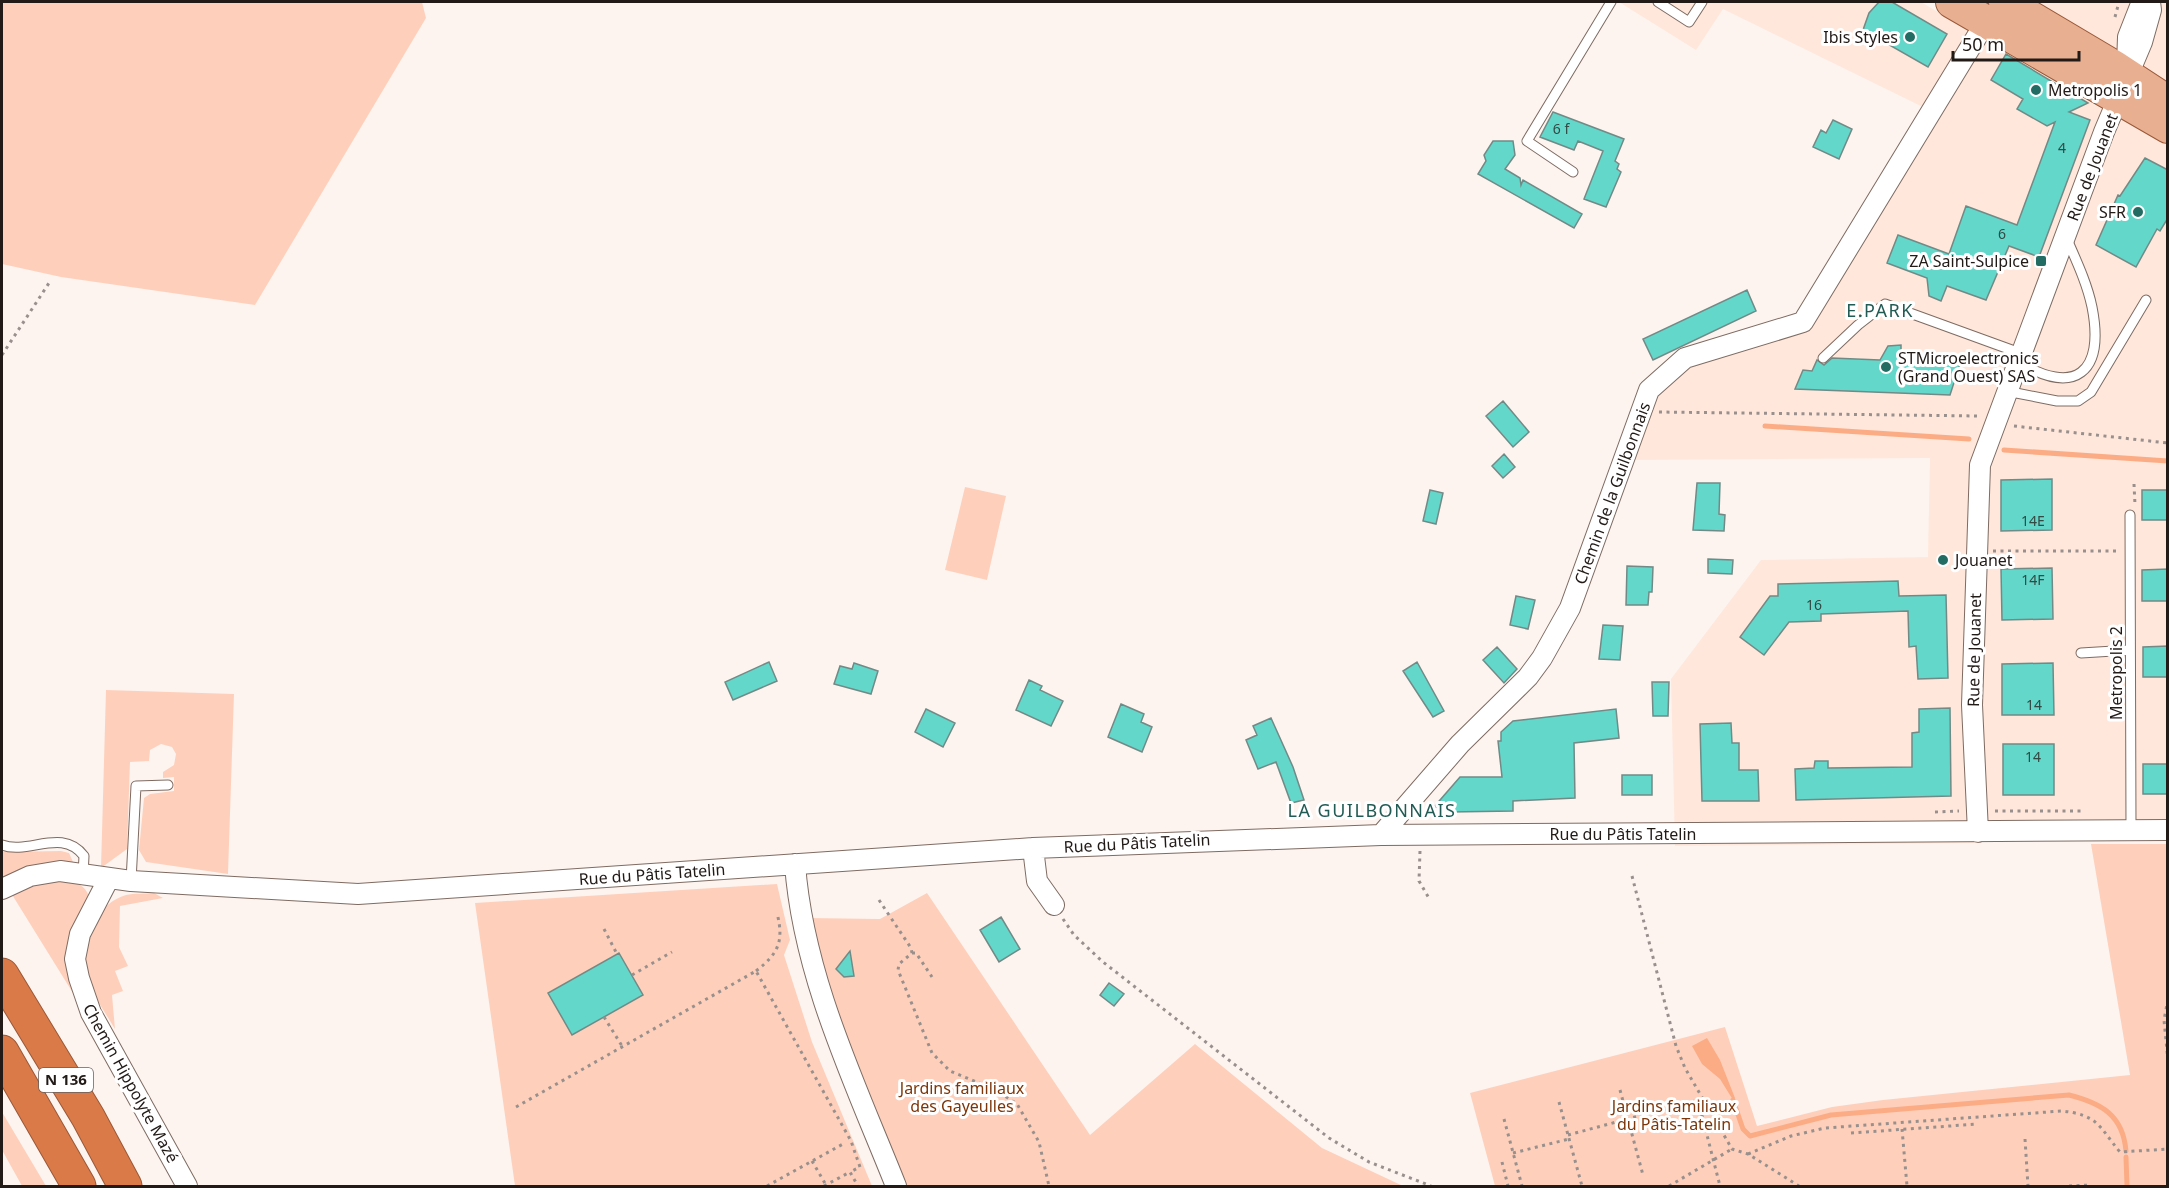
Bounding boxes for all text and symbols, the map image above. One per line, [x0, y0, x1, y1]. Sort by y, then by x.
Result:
scale bar [1953, 24, 2079, 62]
place label: Ibis Styles [1823, 26, 1898, 48]
marker: Ibis Styles [1903, 30, 1917, 44]
text: 50 m [1962, 32, 2004, 56]
place label: Metropolis 1 [2048, 79, 2142, 101]
marker: Metropolis 1 [2029, 83, 2043, 97]
street label: Rue de Jouanet [2061, 110, 2123, 224]
house number: 6 f [1553, 119, 1570, 138]
house number: 4 [2058, 138, 2066, 157]
place label: SFR [2099, 201, 2126, 223]
marker: SFR [2131, 205, 2145, 219]
house number: 6 [1998, 224, 2006, 243]
place label: ZA Saint-Sulpice [1909, 250, 2029, 272]
marker: ZA Saint-Sulpice [2034, 254, 2048, 268]
district label: E.PARK [1846, 298, 1914, 322]
place label: STMicroelectronics (Grand Ouest) SAS [1898, 347, 2039, 387]
marker: STMicroelectronics (Grand Ouest) SAS [1879, 360, 1893, 374]
street label: Chemin de la Guilbonnais [1569, 399, 1655, 587]
house number: 14E [2021, 511, 2045, 530]
place label: Jouanet [1953, 549, 2013, 571]
marker: Jouanet [1936, 553, 1950, 567]
house number: 14F [2021, 570, 2045, 589]
street label: Rue de Jouanet [1962, 593, 1986, 707]
house number: 16 [1806, 595, 1822, 614]
street label: Metropolis 2 [2105, 626, 2127, 720]
house number: 14 [2026, 695, 2042, 714]
house number: 14 [2025, 747, 2041, 766]
district label: LA GUILBONNAIS [1287, 798, 1457, 822]
street label: Rue du Pâtis Tatelin [1550, 823, 1696, 845]
street label: Rue du Pâtis Tatelin [1063, 828, 1211, 858]
street label: Rue du Pâtis Tatelin [578, 858, 726, 890]
street label: Chemin Hippolyte Mazé [78, 999, 184, 1167]
road number: N 136 [39, 1068, 93, 1092]
park label: Jardins familiaux des Gayeulles [898, 1077, 1025, 1117]
park label: Jardins familiaux du Pâtis-Tatelin [1610, 1095, 1737, 1135]

